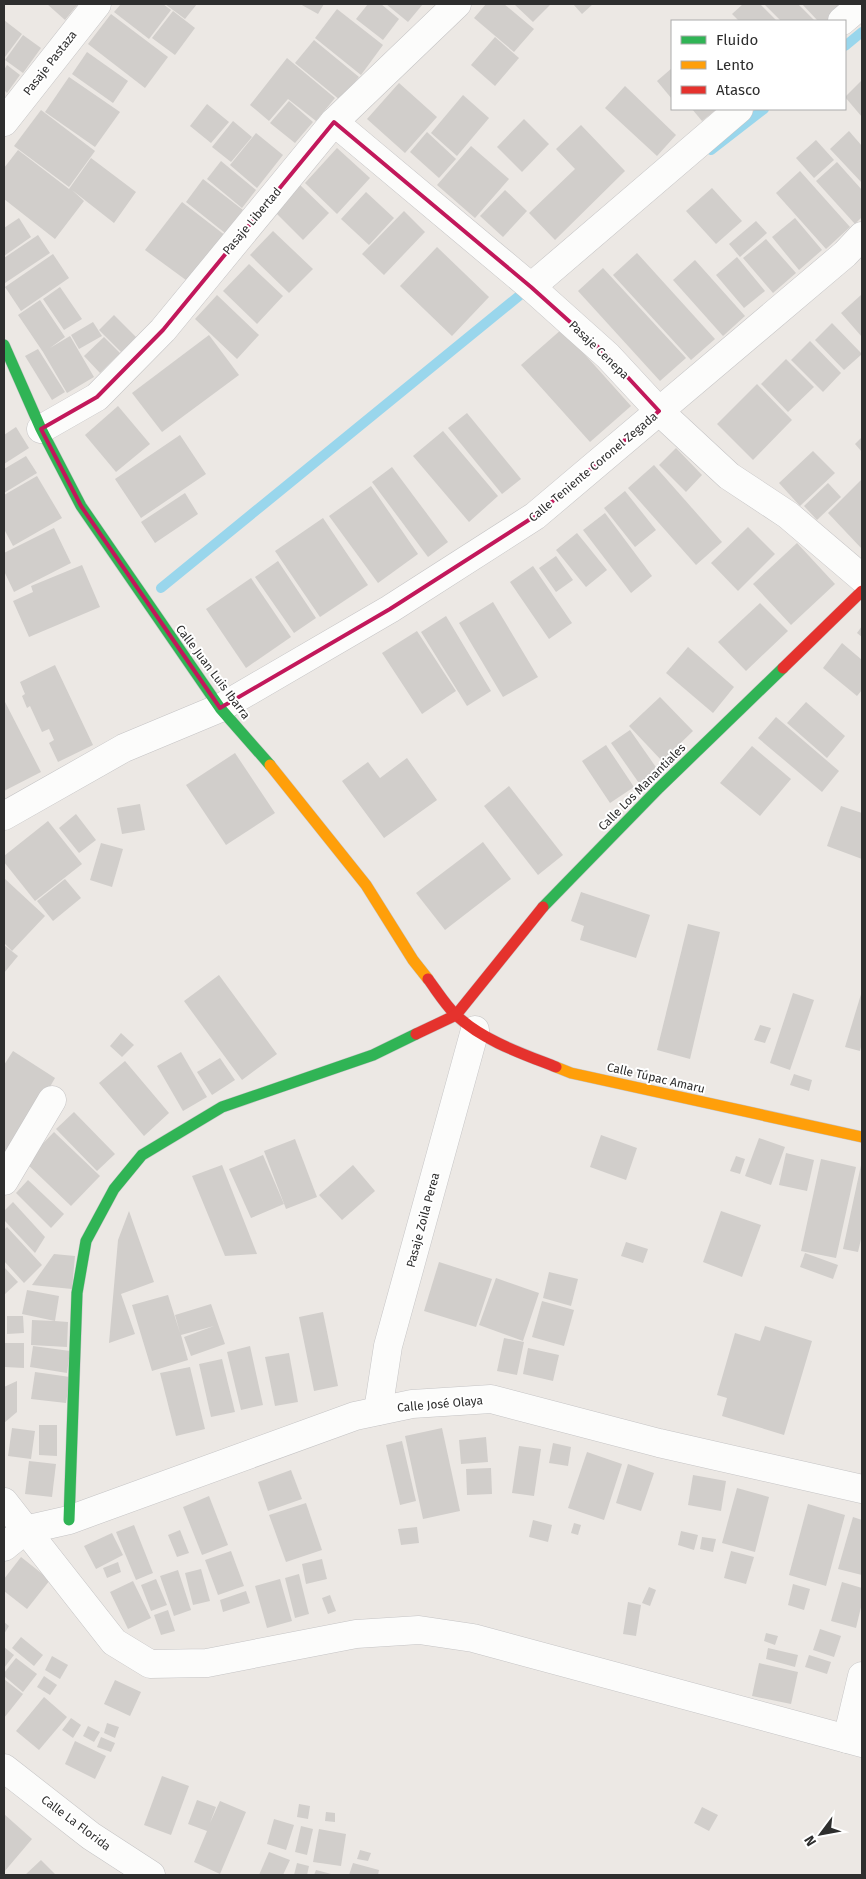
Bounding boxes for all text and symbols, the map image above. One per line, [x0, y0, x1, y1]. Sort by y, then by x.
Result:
legend [671, 20, 846, 110]
street label: Pasaje Pastaza [20, 28, 80, 98]
text: Fluido [716, 31, 758, 49]
text: Lento [716, 56, 754, 74]
text: Atasco [716, 81, 761, 99]
street label: Pasaje Libertad [220, 185, 284, 257]
street label: Pasaje Cenepa [566, 318, 632, 382]
street label: Calle Teniente Coronel Zegada [526, 409, 660, 525]
street label: Calle Juan Luis Ibarra [173, 622, 253, 722]
street label: Calle Los Manantiales [596, 740, 689, 833]
street label: Calle Túpac Amaru [606, 1060, 706, 1096]
street label: Pasaje Zoila Perea [404, 1171, 442, 1269]
street label: Calle José Olaya [397, 1393, 483, 1415]
street label: Calle La Florida [39, 1792, 113, 1854]
north arrow [796, 1809, 846, 1859]
text: N [801, 1832, 820, 1849]

